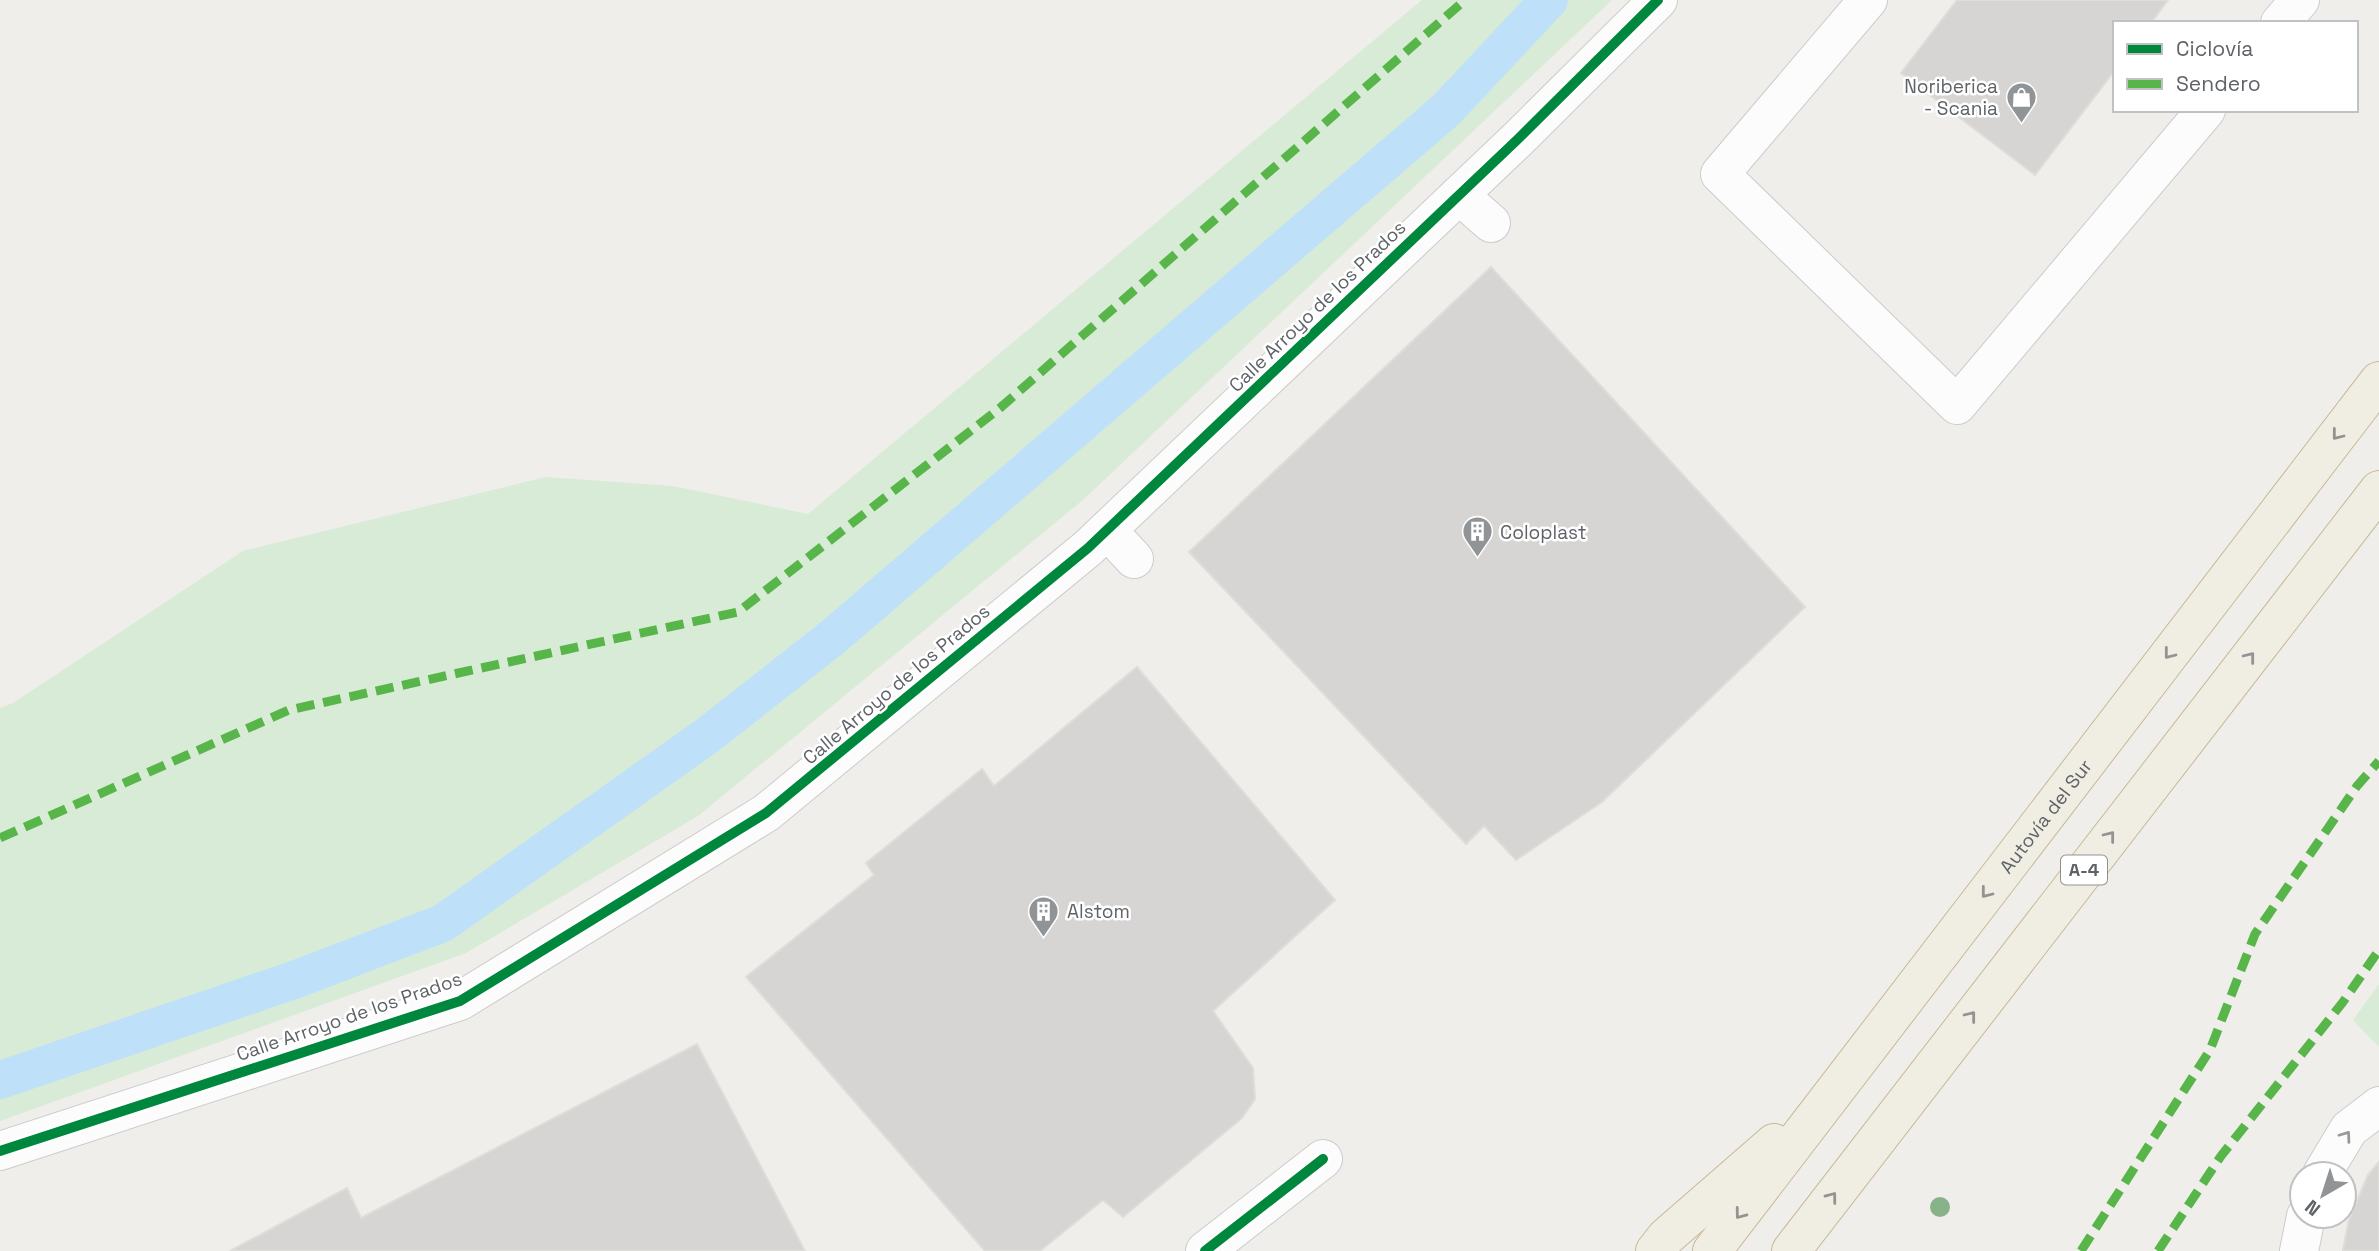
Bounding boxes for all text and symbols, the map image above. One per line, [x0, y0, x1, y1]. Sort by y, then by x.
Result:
legend [2113, 21, 2358, 112]
text: Ciclovía [2176, 35, 2253, 62]
text: Sendero [2176, 70, 2261, 97]
place label: Noriberica - Scania [1904, 74, 1998, 121]
shop icon: Noriberica - Scania [2004, 80, 2038, 124]
street label: Calle Arroyo de los Prados [1223, 215, 1411, 398]
one-way arrow [2333, 427, 2346, 440]
building icon: Coloplast [1460, 515, 1494, 559]
place label: Coloplast [1500, 520, 1587, 545]
street label: Calle Arroyo de los Prados [798, 599, 995, 770]
one-way arrow [2164, 646, 2177, 659]
one-way arrow [2241, 652, 2254, 664]
street label: Autovía del Sur [1994, 754, 2098, 879]
one-way arrow [2102, 832, 2115, 844]
road number: A-4 [2061, 856, 2107, 884]
one-way arrow [1981, 885, 1994, 898]
building icon: Alstom [1027, 894, 1061, 938]
place label: Alstom [1067, 899, 1130, 924]
street label: Calle Arroyo de los Prados [233, 966, 465, 1067]
one-way arrow [1962, 1011, 1975, 1024]
one-way arrow [2337, 1131, 2350, 1144]
north arrow [2288, 1160, 2358, 1230]
one-way arrow [1824, 1192, 1837, 1204]
text: N [2300, 1194, 2325, 1222]
one-way arrow [1736, 1206, 1748, 1219]

